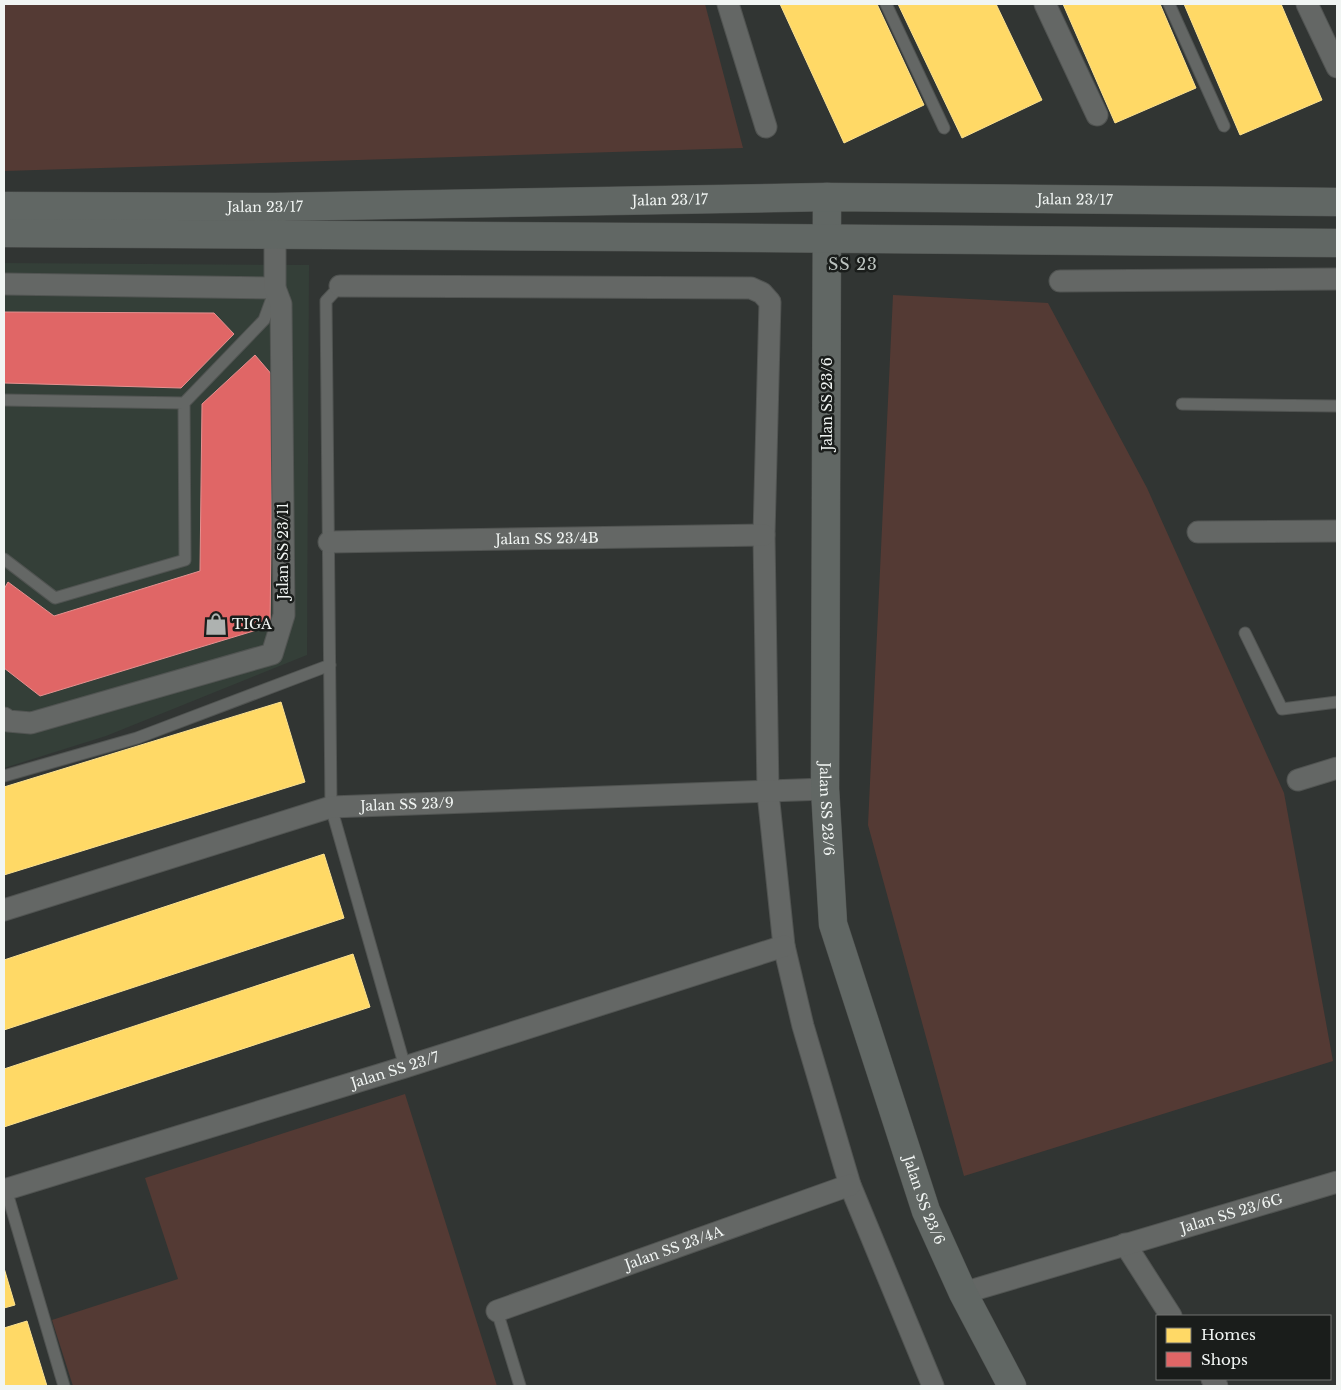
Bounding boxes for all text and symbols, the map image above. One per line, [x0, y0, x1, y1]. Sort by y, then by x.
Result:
street label: Jalan 23/17 [630, 190, 709, 210]
street label: Jalan 23/17 [1035, 190, 1114, 209]
street label: Jalan 23/17 [225, 197, 304, 216]
district label: SS 23 [828, 254, 878, 274]
street label: Jalan SS 23/6 [818, 357, 836, 453]
street label: Jalan SS 23/11 [274, 502, 292, 602]
street label: Jalan SS 23/4B [493, 529, 599, 548]
shop icon: TIGA [203, 611, 229, 637]
place label: TIGA [232, 615, 272, 633]
street label: Jalan SS 23/6 [816, 760, 838, 856]
street label: Jalan SS 23/9 [358, 794, 454, 815]
street label: Jalan SS 23/7 [347, 1047, 442, 1093]
street label: Jalan SS 23/6 [899, 1151, 949, 1247]
street label: Jalan SS 23/6G [1176, 1190, 1285, 1238]
street label: Jalan SS 23/4A [620, 1222, 726, 1274]
legend [1156, 1315, 1331, 1380]
text: Homes [1201, 1325, 1256, 1344]
text: Shops [1201, 1350, 1248, 1369]

